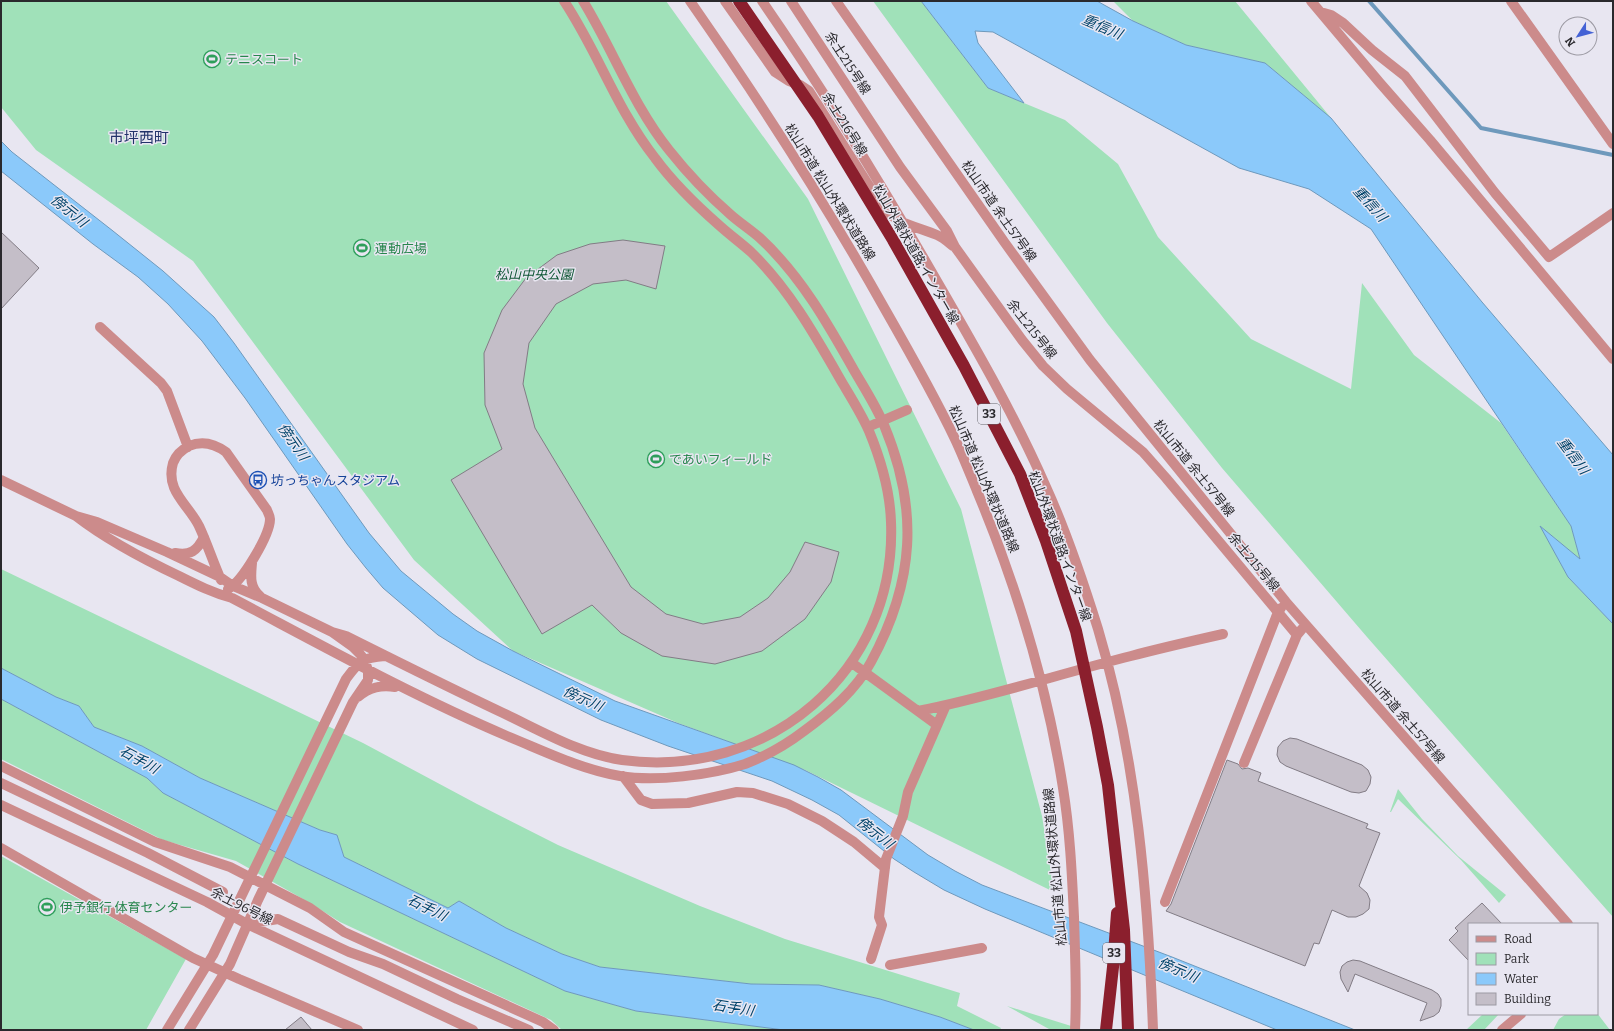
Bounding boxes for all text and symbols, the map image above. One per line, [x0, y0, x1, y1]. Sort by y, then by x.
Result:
water label: 重信川 [1079, 11, 1126, 44]
north arrow [1558, 16, 1598, 56]
street label: 余土215号線 [822, 29, 874, 97]
text: N [1562, 34, 1578, 49]
sports icon: テニスコート [202, 49, 222, 69]
place label: テニスコート [225, 52, 303, 67]
street label: 余土216号線 [820, 90, 870, 158]
street label: 松山市道 松山外環状道路線 [782, 121, 878, 263]
district label: 市坪西町 [109, 129, 169, 147]
street label: 松山市道 余土57号線 [958, 158, 1040, 264]
street label: 松山外環状道路;インター線 [870, 181, 962, 327]
water label: 重信川 [1350, 183, 1392, 227]
water label: 傍示川 [47, 191, 92, 232]
sports icon: 運動広場 [352, 238, 372, 258]
place label: 運動広場 [375, 241, 427, 256]
park label: 松山中央公園 [495, 267, 575, 282]
street label: 余土215号線 [1004, 296, 1060, 362]
street label: 松山市道 松山外環状道路線 [946, 403, 1022, 555]
road number: 33 [978, 404, 1000, 424]
street label: 松山市道 余土57号線 [1150, 417, 1238, 519]
water label: 傍示川 [274, 420, 313, 466]
water label: 重信川 [1554, 434, 1594, 479]
sports icon: であいフィールド [646, 449, 666, 469]
place label: であいフィールド [669, 452, 773, 467]
street label: 松山外環状道路;インター線 [1026, 469, 1094, 623]
bus stop icon: 坊っちゃんスタジアム [248, 470, 268, 490]
place label: 坊っちゃんスタジアム [271, 473, 400, 488]
street label: 余土215号線 [1225, 530, 1283, 594]
street label: 松山市道 余土57号線 [1358, 666, 1448, 766]
water label: 傍示川 [560, 683, 607, 716]
water label: 石手川 [117, 742, 163, 779]
street label: 松山市道 松山外環状道路線 [1041, 787, 1069, 947]
water label: 傍示川 [853, 813, 898, 854]
street label: 余土96号線 [209, 884, 275, 928]
water label: 石手川 [404, 891, 451, 926]
sports icon: 伊予銀行 体育センター [37, 897, 57, 917]
place label: 伊予銀行 体育センター [60, 900, 193, 915]
legend [1468, 923, 1598, 1015]
text: Road [1504, 932, 1532, 946]
road number: 33 [1103, 943, 1125, 963]
text: Park [1504, 952, 1530, 966]
water label: 傍示川 [1155, 954, 1202, 987]
text: Water [1504, 972, 1539, 986]
text: Building [1504, 992, 1551, 1006]
water label: 石手川 [711, 996, 757, 1020]

